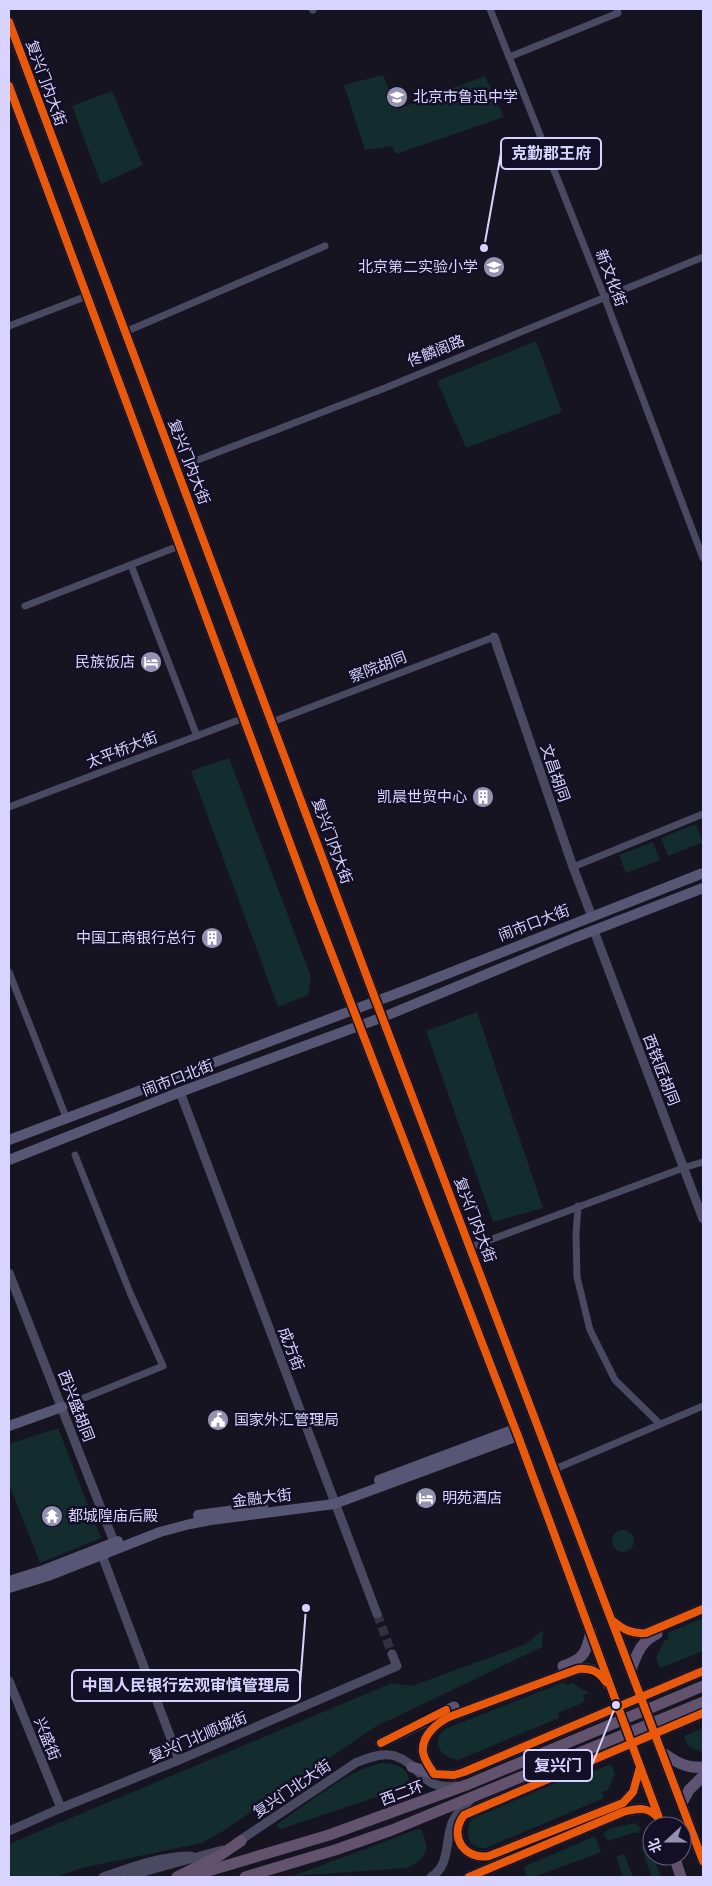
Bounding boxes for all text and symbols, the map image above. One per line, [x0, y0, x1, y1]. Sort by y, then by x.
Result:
street label: 复兴门内大街 [20, 37, 71, 129]
school or university icon: 北京市鲁迅中学 [385, 85, 409, 109]
place label: 北京市鲁迅中学 [413, 87, 518, 108]
callout: 克勤郡王府 [501, 138, 601, 169]
text: 克勤郡王府 [511, 143, 591, 165]
street label: 新文化街 [590, 246, 631, 310]
school or university icon: 北京第二实验小学 [482, 255, 506, 279]
place label: 北京第二实验小学 [358, 257, 478, 278]
street label: 佟麟阁路 [404, 330, 468, 372]
street label: 复兴门内大街 [163, 416, 214, 508]
street label: 察院胡同 [346, 647, 410, 688]
hotel icon: 民族饭店 [139, 650, 163, 674]
place label: 民族饭店 [75, 652, 135, 673]
street label: 太平桥大街 [83, 727, 161, 774]
street label: 文昌胡同 [535, 741, 574, 805]
building icon: 凯晨世贸中心 [471, 785, 495, 809]
place label: 凯晨世贸中心 [377, 787, 467, 808]
street label: 复兴门内大街 [306, 795, 357, 887]
street label: 闹市口大街 [495, 900, 573, 947]
building icon: 中国工商银行总行 [200, 926, 224, 950]
place label: 中国工商银行总行 [76, 928, 196, 949]
street label: 西铁匠胡同 [637, 1031, 684, 1109]
street label: 闹市口北街 [139, 1055, 217, 1102]
street label: 复兴门内大街 [449, 1174, 500, 1266]
street label: 成方街 [273, 1324, 308, 1374]
street label: 西兴盛胡同 [52, 1367, 99, 1445]
public building icon: 国家外汇管理局 [206, 1408, 230, 1432]
place label: 国家外汇管理局 [234, 1410, 339, 1431]
street label: 金融大街 [231, 1484, 293, 1513]
hotel icon: 明苑酒店 [414, 1486, 438, 1510]
place label: 明苑酒店 [442, 1488, 502, 1509]
temple icon: 都城隍庙后殿 [40, 1504, 64, 1528]
place label: 都城隍庙后殿 [68, 1506, 158, 1527]
callout: 中国人民银行宏观审慎管理局 [72, 1670, 300, 1701]
text: 中国人民银行宏观审慎管理局 [82, 1675, 290, 1697]
street label: 复兴门北顺城街 [146, 1707, 251, 1768]
street label: 兴盛街 [28, 1714, 65, 1764]
callout: 复兴门 [524, 1750, 592, 1781]
text: 复兴门 [534, 1755, 582, 1777]
street label: 复兴门北大街 [249, 1756, 335, 1823]
street label: 西二环 [377, 1776, 427, 1811]
north arrow [642, 1816, 692, 1866]
text: 北 [644, 1835, 668, 1855]

